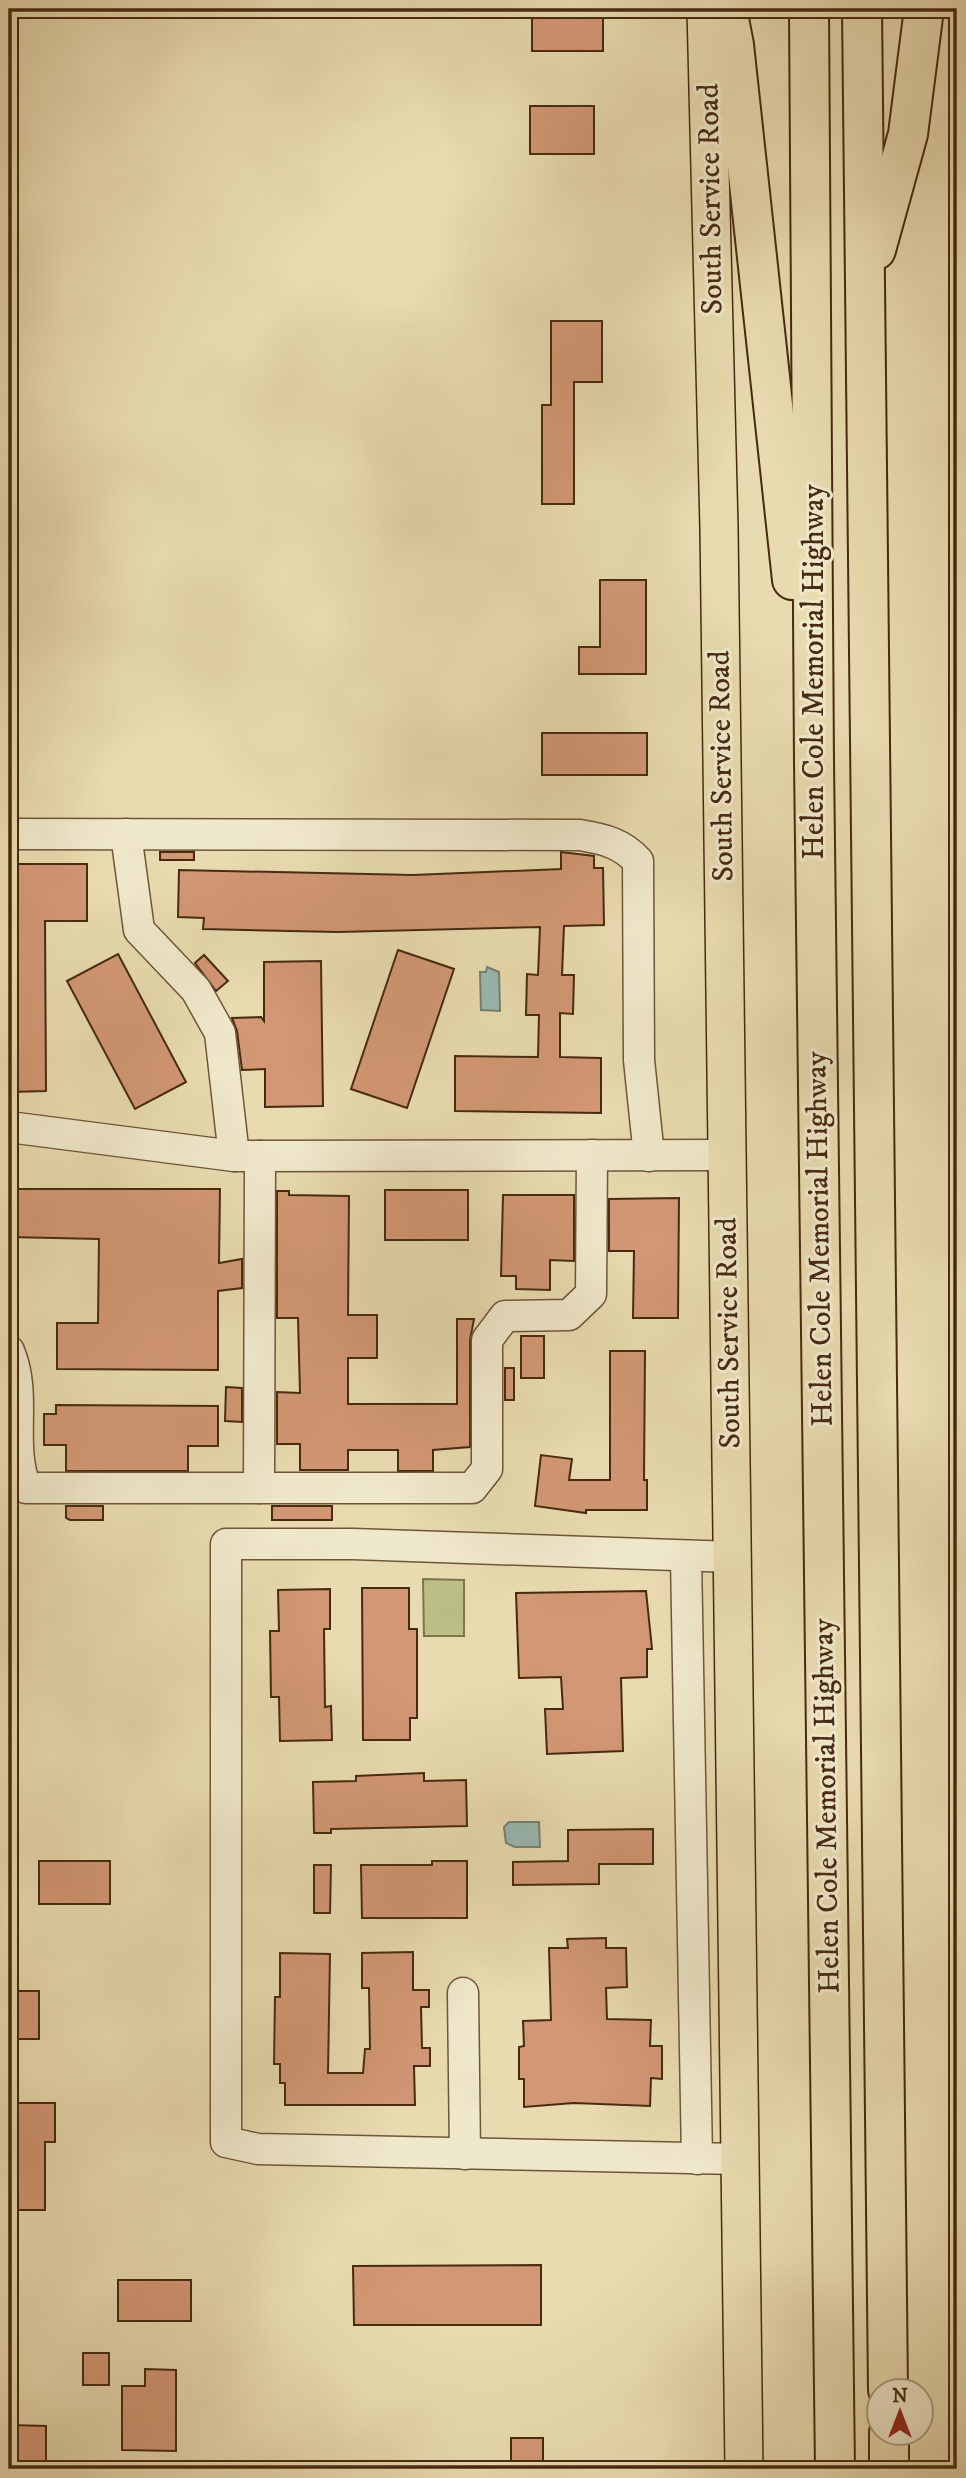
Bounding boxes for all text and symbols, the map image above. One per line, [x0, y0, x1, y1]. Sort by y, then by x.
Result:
street label: South Service Road [690, 83, 732, 315]
street label: Helen Cole Memorial Highway [796, 484, 833, 860]
street label: South Service Road [701, 650, 743, 882]
street label: Helen Cole Memorial Highway [798, 1050, 842, 1427]
street label: South Service Road [708, 1217, 750, 1449]
street label: Helen Cole Memorial Highway [805, 1617, 849, 1994]
north arrow [864, 2376, 934, 2446]
text: N [892, 2385, 908, 2408]

